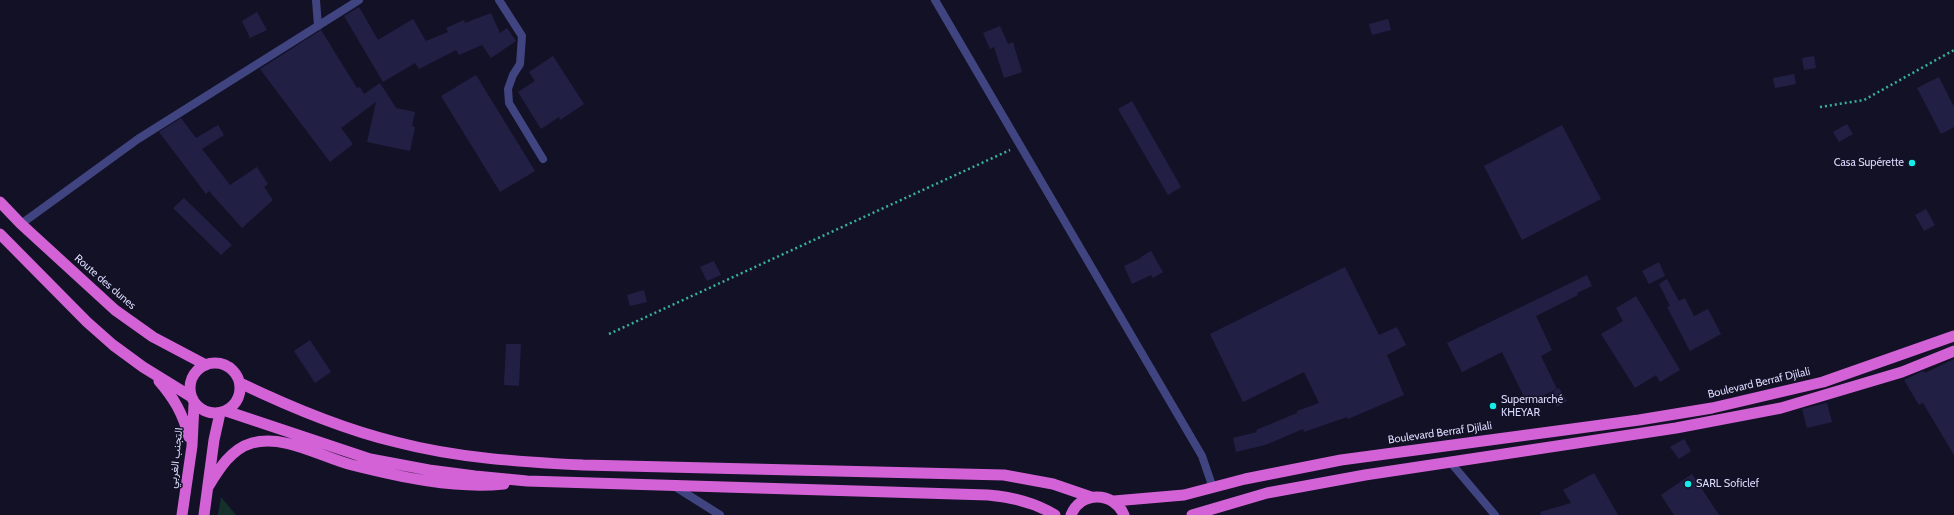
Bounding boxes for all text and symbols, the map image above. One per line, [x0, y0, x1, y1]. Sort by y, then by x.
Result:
place label: Casa Supérette [1834, 156, 1904, 170]
marker: Casa Supérette [1907, 158, 1917, 168]
street label: Route des dunes [72, 252, 138, 312]
street label: Boulevard Berraf Djilali [1706, 365, 1812, 401]
place label: Supermarché KHEYAR [1501, 393, 1563, 419]
marker: Supermarché KHEYAR [1488, 401, 1498, 411]
street label: Boulevard Berraf Djilali [1387, 419, 1493, 447]
street label: التجنب الغربي [166, 427, 186, 489]
place label: SARL Soficlef [1696, 477, 1759, 491]
marker: SARL Soficlef [1683, 479, 1693, 489]

